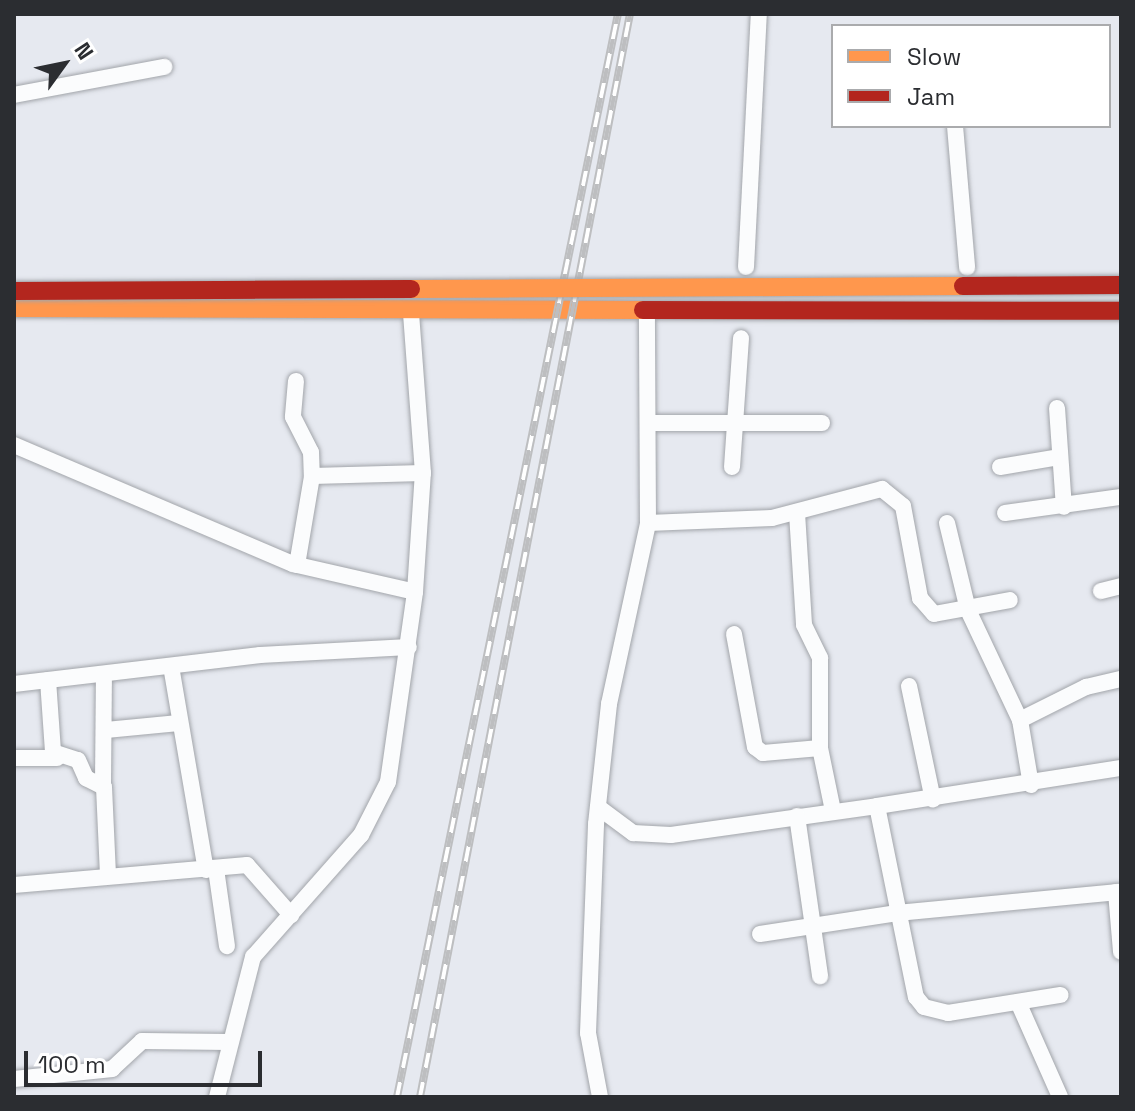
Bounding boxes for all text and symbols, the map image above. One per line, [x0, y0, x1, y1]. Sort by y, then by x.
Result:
north arrow [24, 24, 104, 104]
legend [831, 24, 1111, 128]
text: N [68, 37, 100, 65]
text: Slow [907, 41, 961, 72]
text: Jam [907, 81, 955, 112]
scale bar [28, 1035, 266, 1085]
text: 100 m [38, 1049, 106, 1080]

